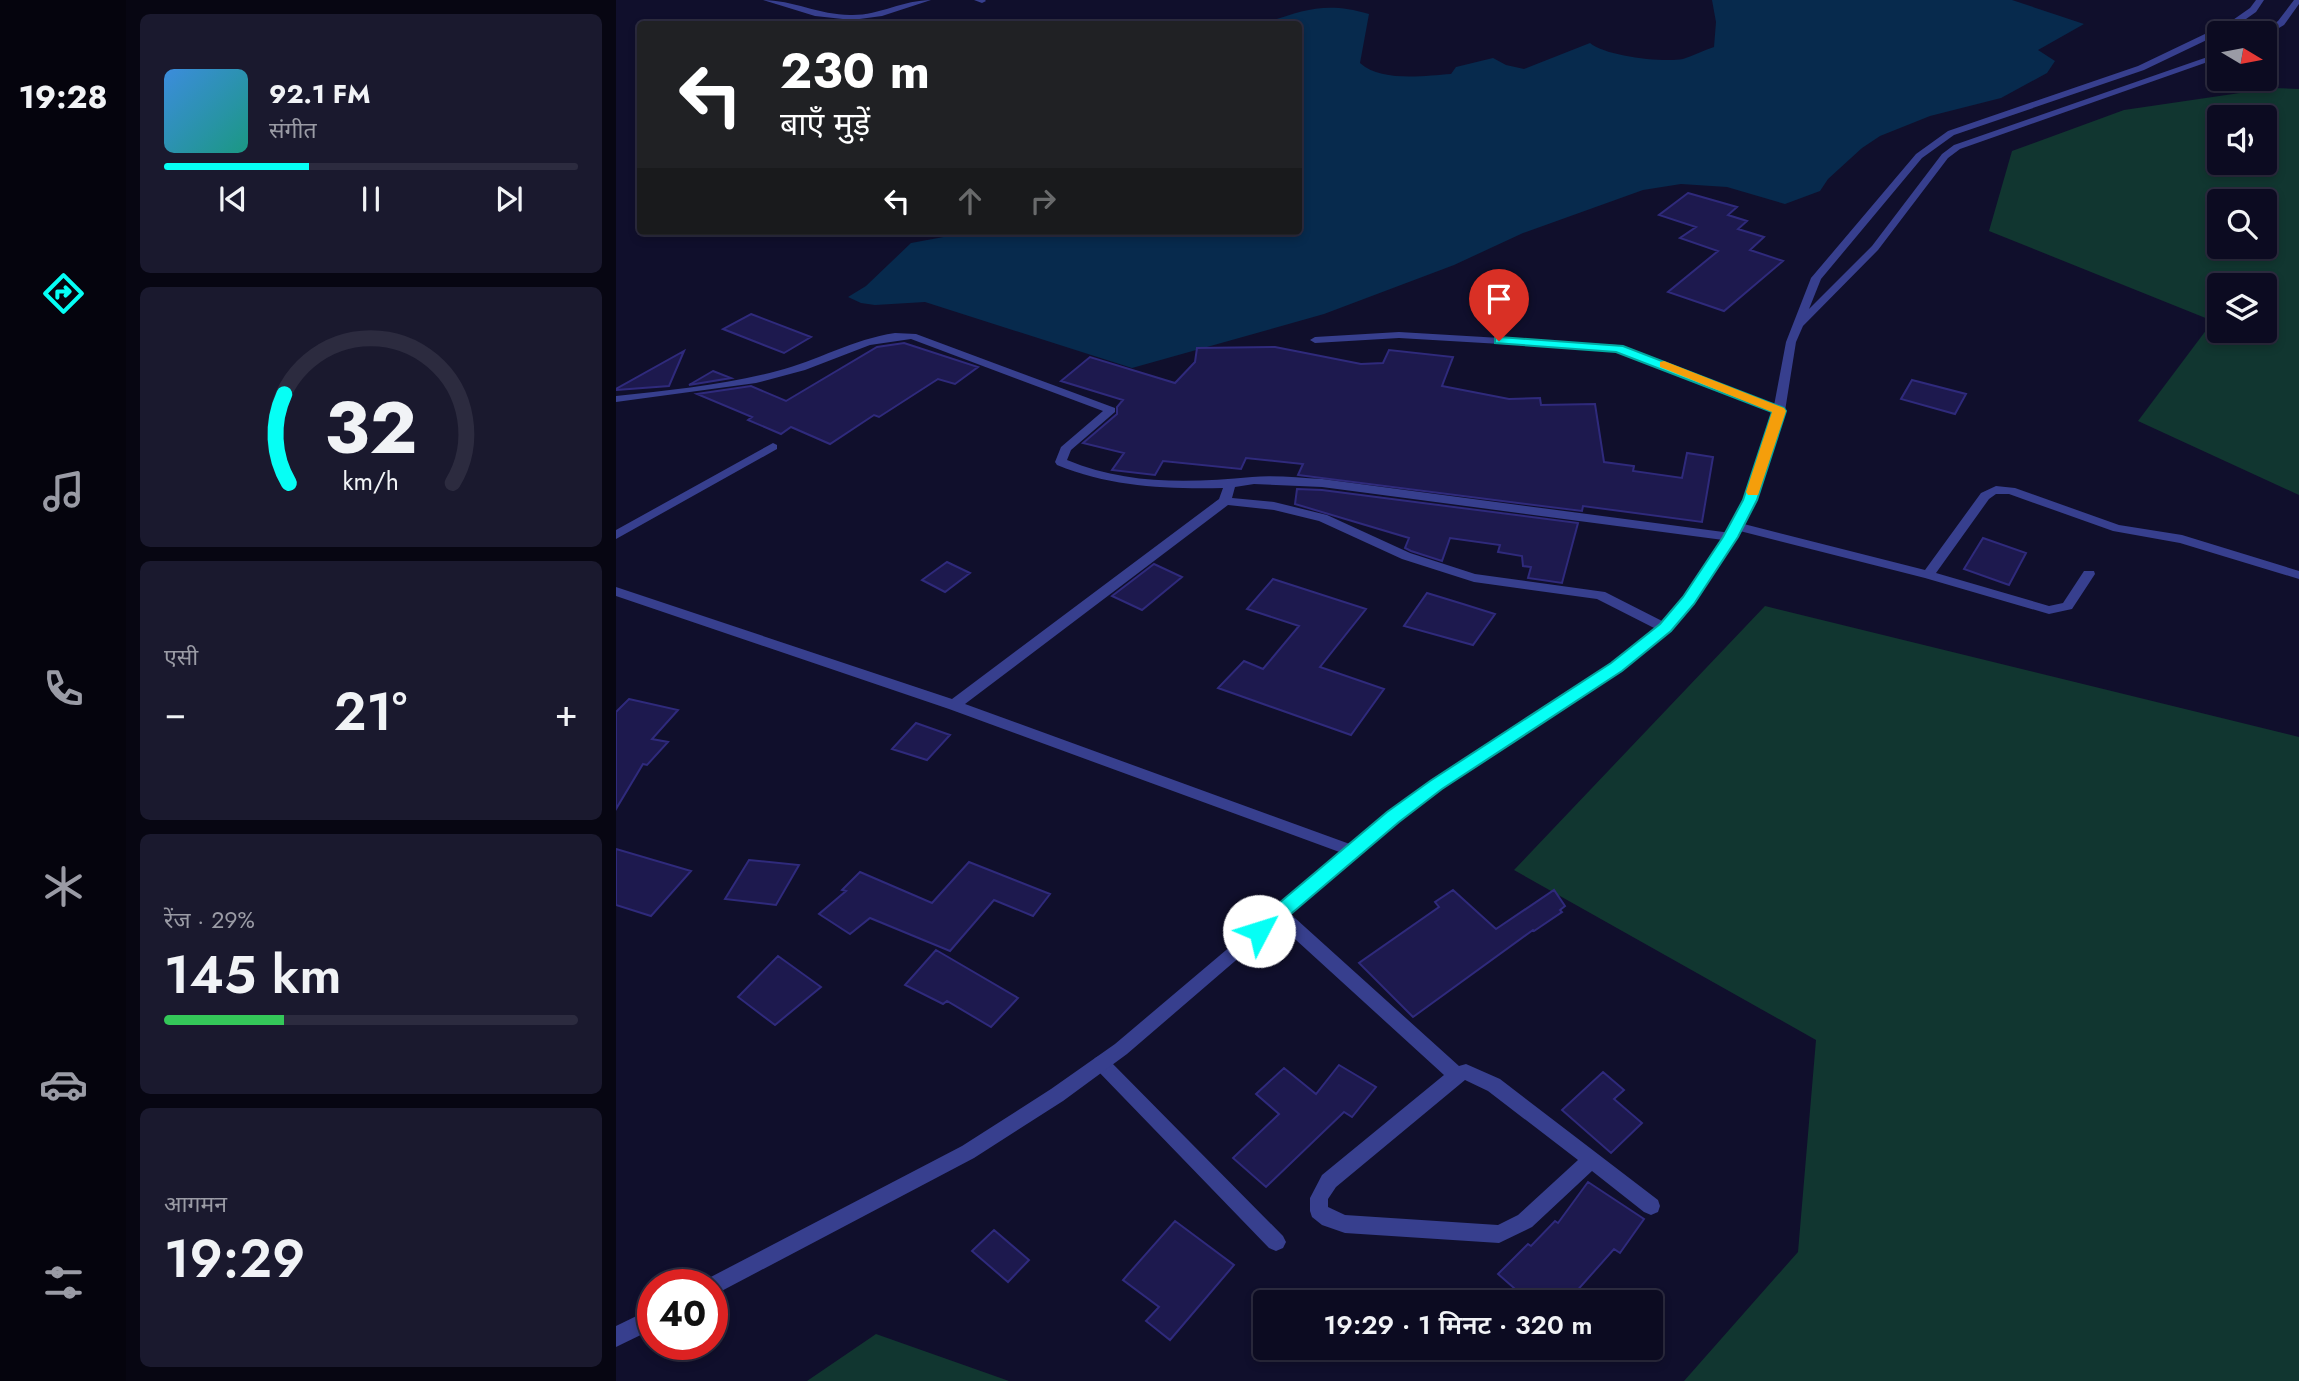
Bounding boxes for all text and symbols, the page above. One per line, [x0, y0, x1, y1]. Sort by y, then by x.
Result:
north arrow [2207, 21, 2277, 91]
map controls [2207, 21, 2277, 343]
text: 230 m [780, 36, 930, 106]
icon: left [665, 49, 756, 140]
text: 19:28 [18, 74, 108, 120]
text: 92.1 FM [269, 75, 370, 113]
text: बाएँ मुड़ें [780, 101, 870, 147]
button: sound [2207, 105, 2277, 175]
text: संगीत [269, 113, 317, 147]
icon: previous [214, 180, 252, 218]
icon: pause [352, 180, 390, 218]
icon: next [490, 180, 528, 218]
icon: left [878, 182, 916, 220]
icon: ahead [951, 182, 989, 220]
icon: right [1024, 182, 1062, 220]
button: search [2207, 189, 2277, 259]
icon: directions [39, 269, 88, 318]
pin [1469, 269, 1529, 341]
button: layers [2207, 273, 2277, 343]
icon: arrive [1480, 280, 1518, 318]
text: 32 [325, 376, 417, 481]
text: km/h [343, 463, 399, 499]
icon: music [39, 467, 88, 516]
text: एसी [164, 640, 198, 674]
icon: phone [39, 664, 88, 713]
text: 21° [334, 674, 407, 750]
text: − [164, 685, 186, 740]
text: + [555, 685, 578, 740]
icon: climate [39, 862, 88, 911]
position arrow [1222, 894, 1296, 968]
text: रेंज · 29% [164, 903, 255, 937]
text: 145 km [164, 937, 342, 1013]
icon: car [39, 1060, 88, 1109]
text: आगमन [164, 1187, 227, 1221]
text: 19:29 [164, 1221, 305, 1297]
icon: filters [39, 1258, 88, 1307]
speed limit sign: 40 [637, 1269, 728, 1360]
text: 19:29 · 1 मिनट · 320 m [1324, 1306, 1592, 1344]

